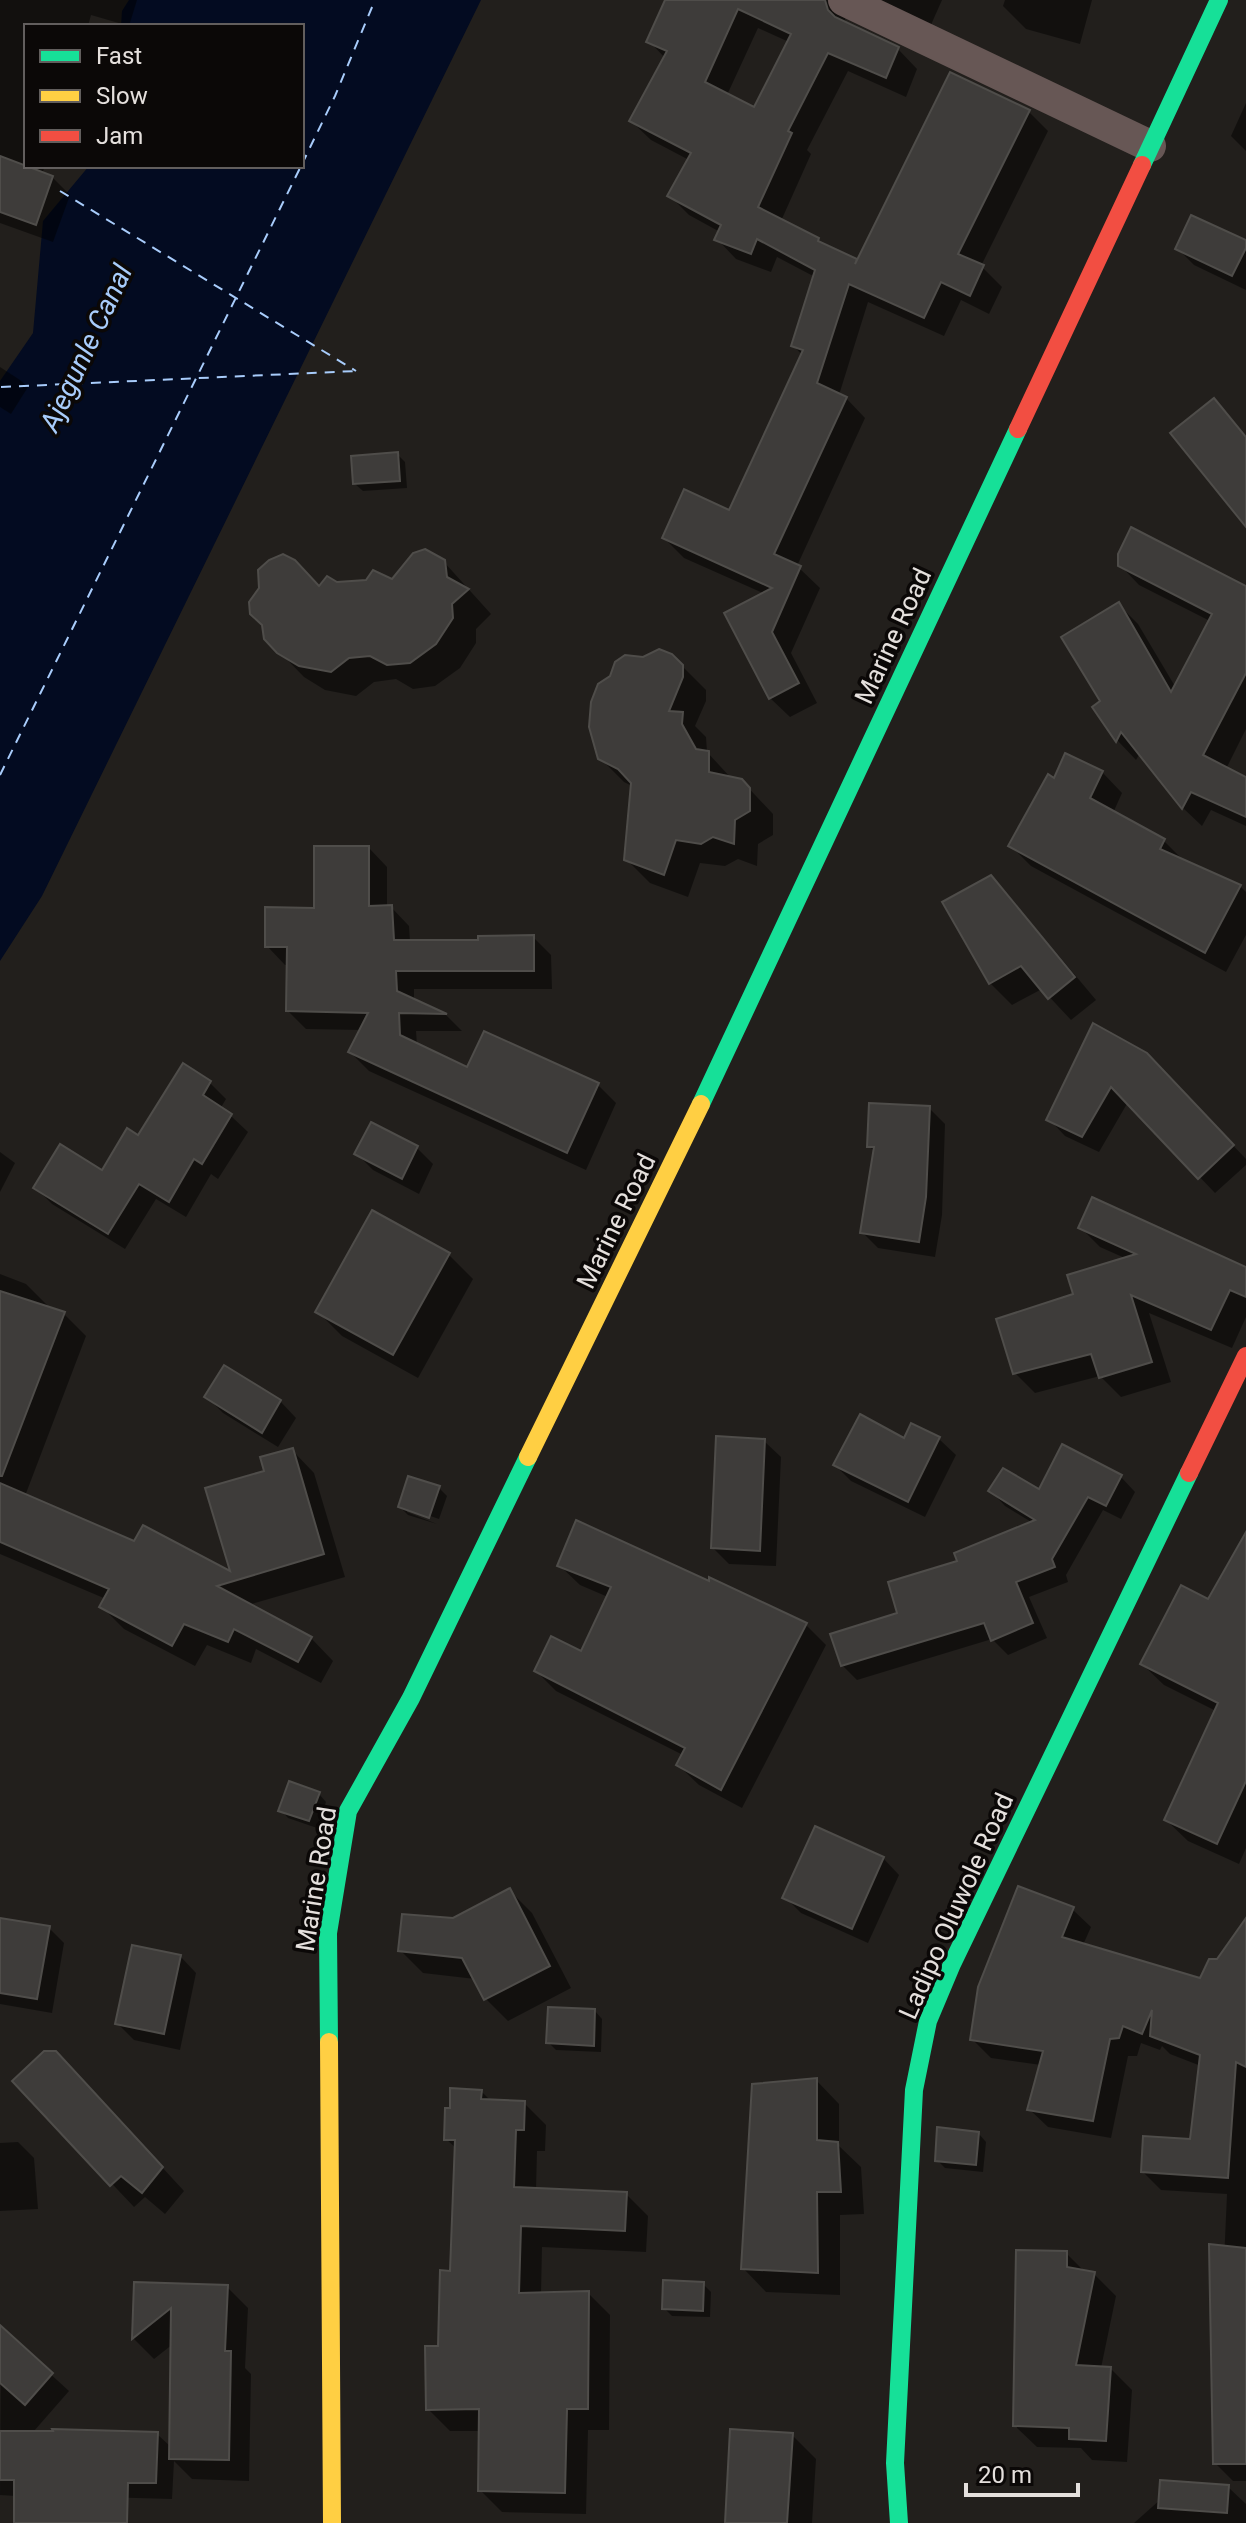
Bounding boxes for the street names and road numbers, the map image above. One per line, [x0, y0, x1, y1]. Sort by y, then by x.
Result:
street label: Marine Road [849, 563, 937, 709]
street label: Marine Road [570, 1149, 662, 1293]
street label: Ladipo Oluwole Road [893, 1788, 1019, 2024]
street label: Marine Road [290, 1804, 342, 1954]

